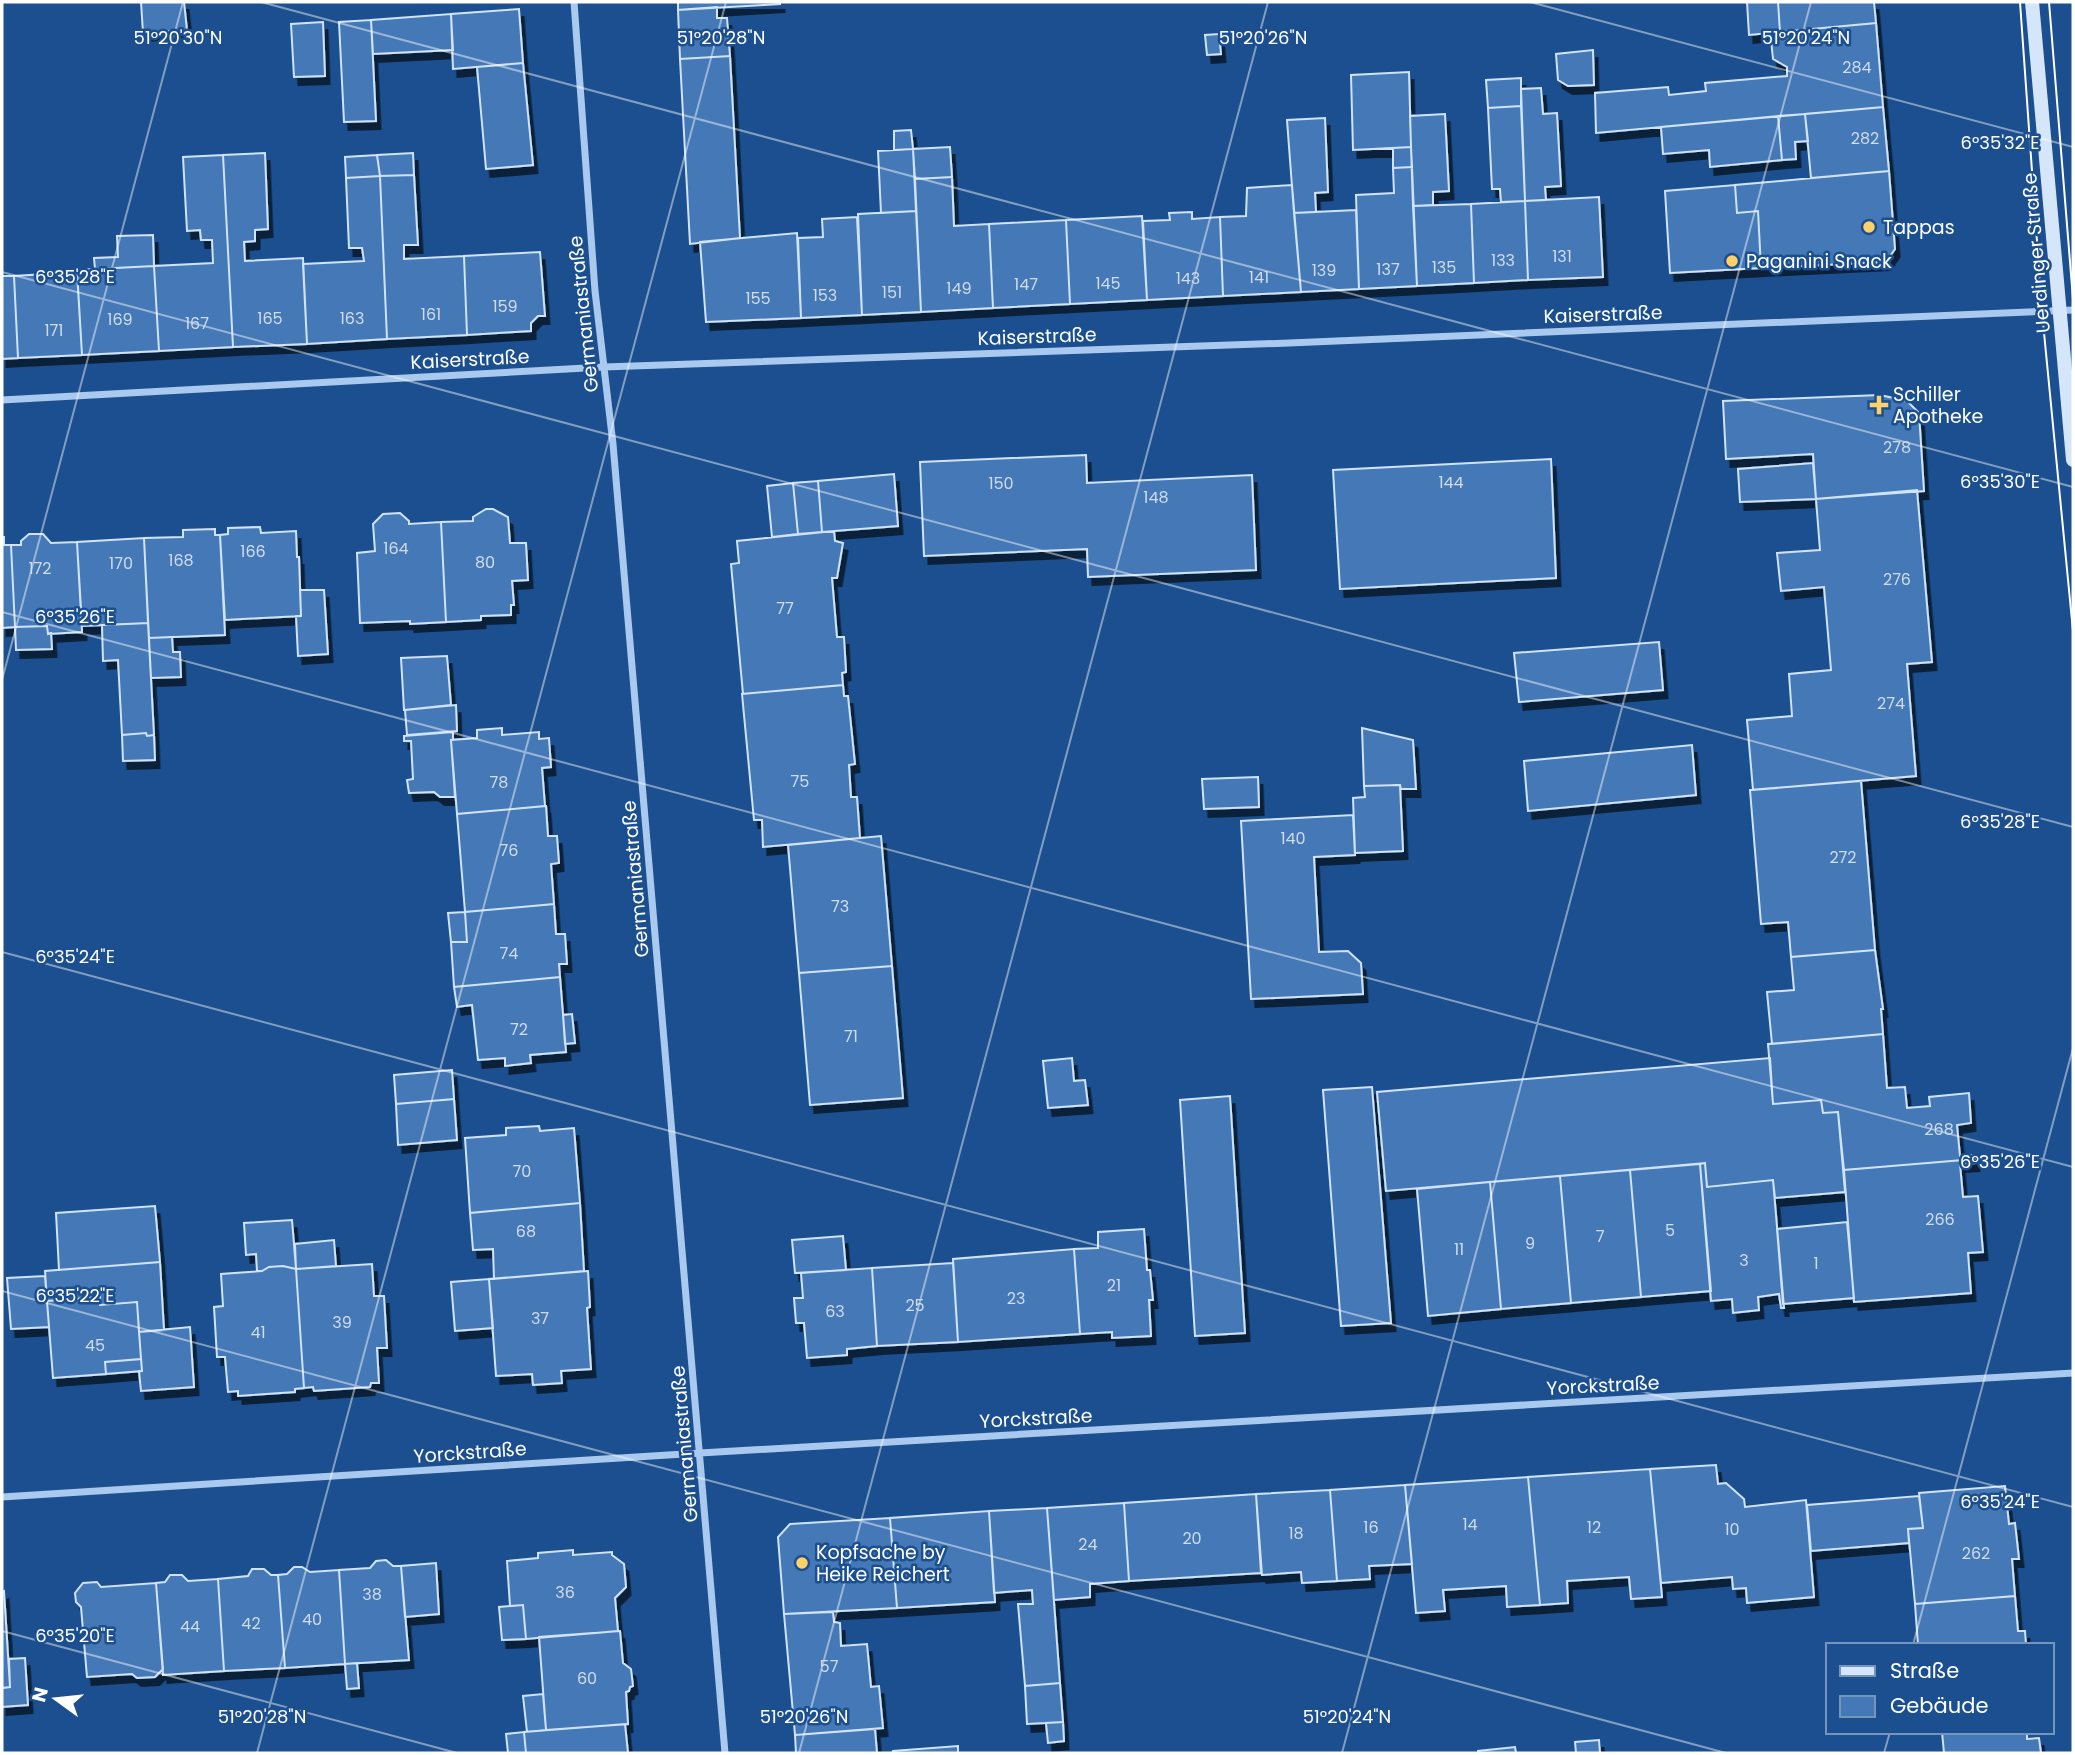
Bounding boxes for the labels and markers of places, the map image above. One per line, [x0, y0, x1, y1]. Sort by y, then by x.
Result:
place label: Tappas [1883, 214, 1955, 241]
marker: Tappas [1861, 219, 1877, 235]
place label: Paganini Snack [1746, 248, 1892, 275]
marker: Paganini Snack [1724, 253, 1740, 269]
place label: Schiller Apotheke [1893, 381, 1983, 430]
marker: Schiller Apotheke [1871, 397, 1887, 413]
place label: Kopfsache by Heike Reichert [816, 1539, 950, 1588]
marker: Kopfsache by Heike Reichert [794, 1555, 810, 1571]

